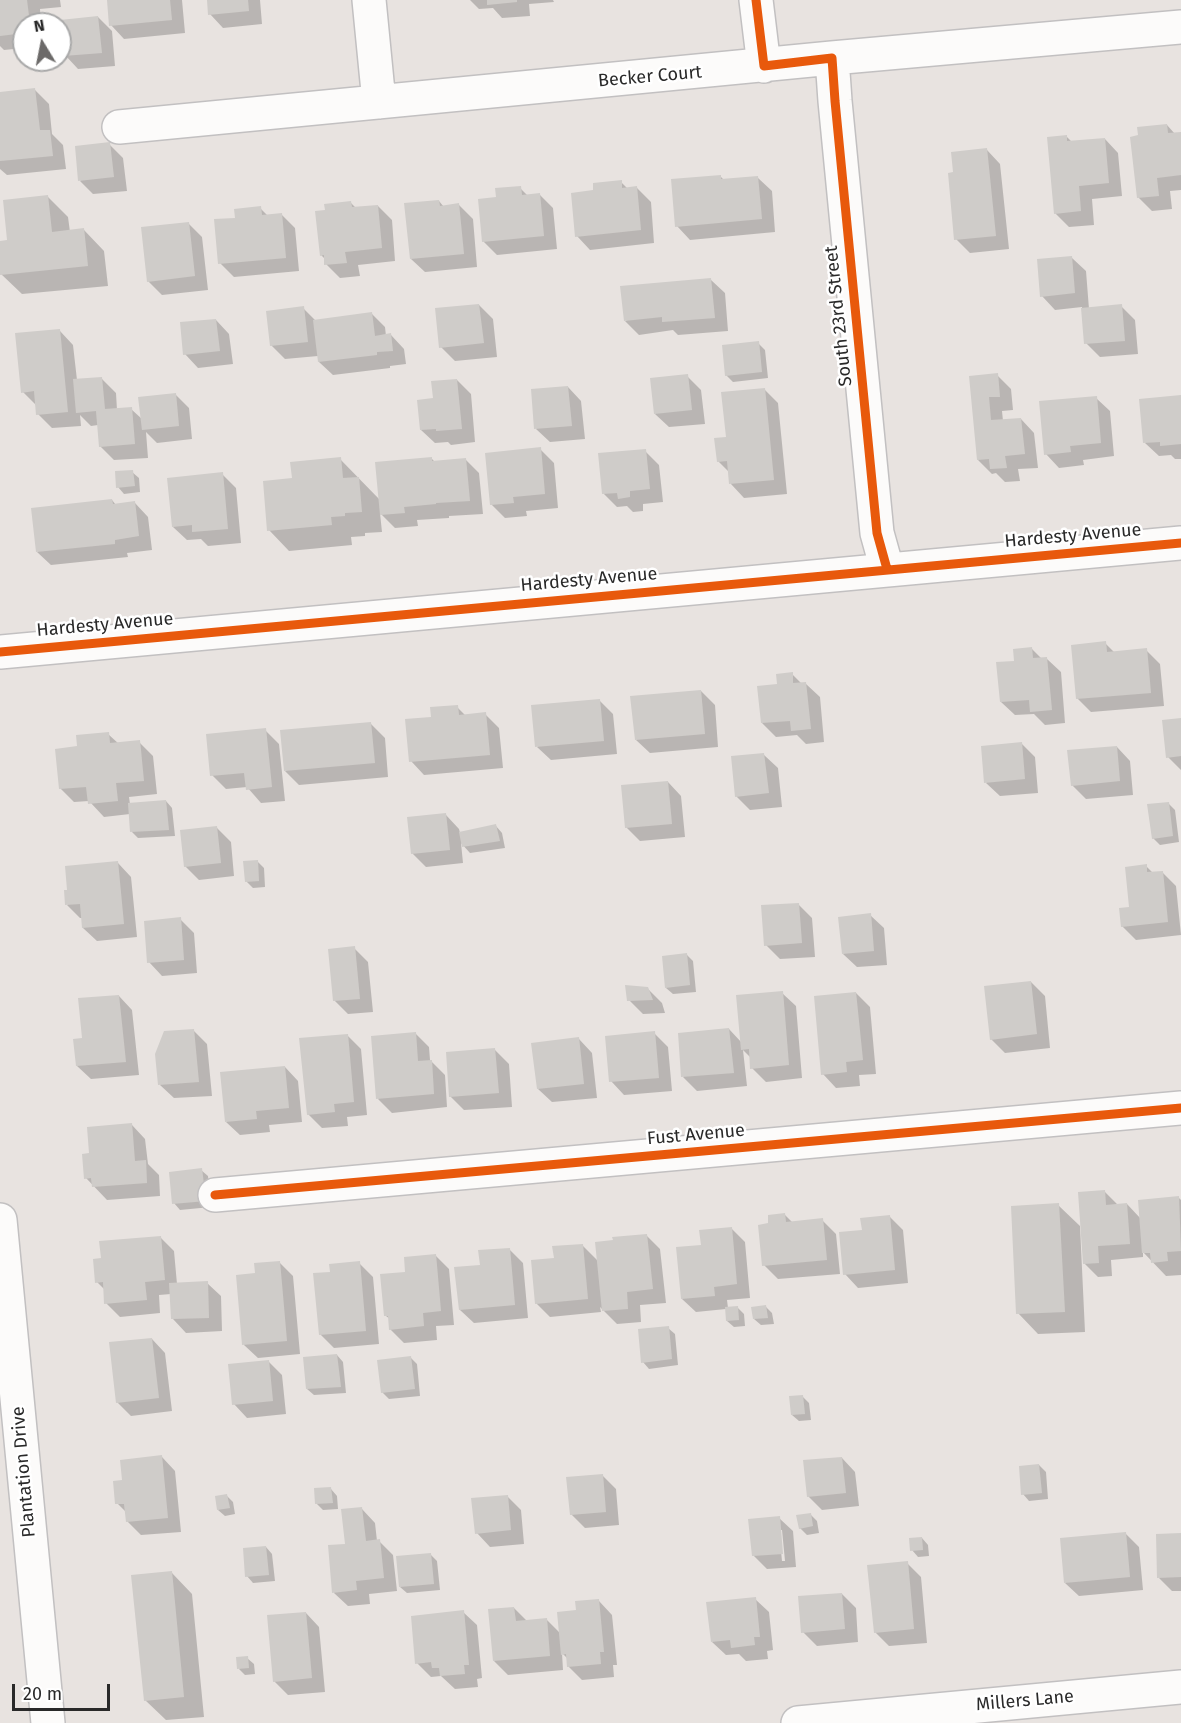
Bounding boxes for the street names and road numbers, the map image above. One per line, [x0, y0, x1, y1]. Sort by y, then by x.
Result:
street label: Becker Court [597, 62, 703, 92]
street label: South 23rd Street [821, 245, 857, 387]
street label: Hardesty Avenue [1004, 519, 1142, 553]
street label: Hardesty Avenue [520, 563, 658, 597]
street label: Hardesty Avenue [36, 608, 174, 642]
street label: Fust Avenue [646, 1120, 746, 1150]
street label: Plantation Drive [8, 1406, 40, 1538]
street label: Millers Lane [975, 1686, 1075, 1716]

